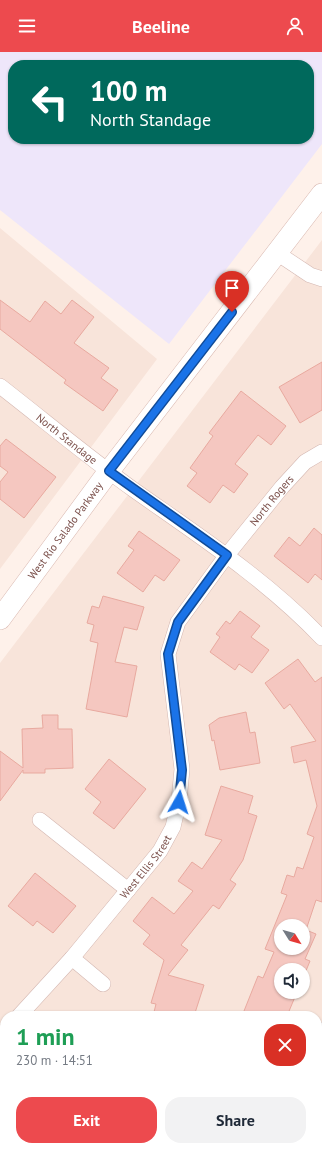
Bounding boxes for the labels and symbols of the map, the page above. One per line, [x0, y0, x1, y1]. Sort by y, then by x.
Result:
pin [215, 271, 249, 312]
street label: North Standage [33, 410, 100, 467]
street label: North Rogers [246, 472, 297, 529]
street label: West Rio Salado Parkway [25, 478, 106, 582]
position arrow [158, 781, 200, 823]
street label: West Ellis Street [117, 832, 174, 901]
north arrow [274, 919, 310, 955]

